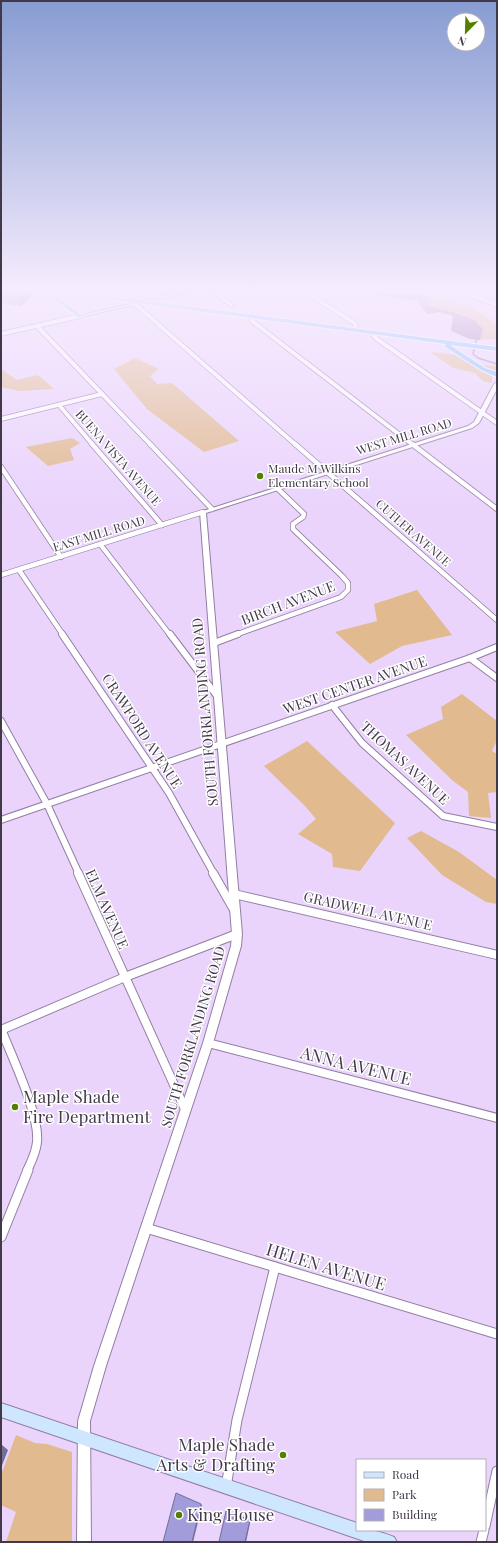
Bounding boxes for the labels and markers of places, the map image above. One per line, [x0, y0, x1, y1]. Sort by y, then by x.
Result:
place label: Maude M Wilkins Elementary School [268, 460, 369, 490]
marker: Maude M Wilkins Elementary School [255, 471, 265, 481]
place label: Maple Shade Fire Department [23, 1085, 151, 1127]
marker: Maple Shade Fire Department [10, 1102, 20, 1112]
place label: Maple Shade Arts & Drafting [155, 1433, 275, 1475]
marker: Maple Shade Arts & Drafting [278, 1450, 288, 1460]
place label: King House [187, 1503, 274, 1525]
marker: King House [174, 1510, 184, 1520]

